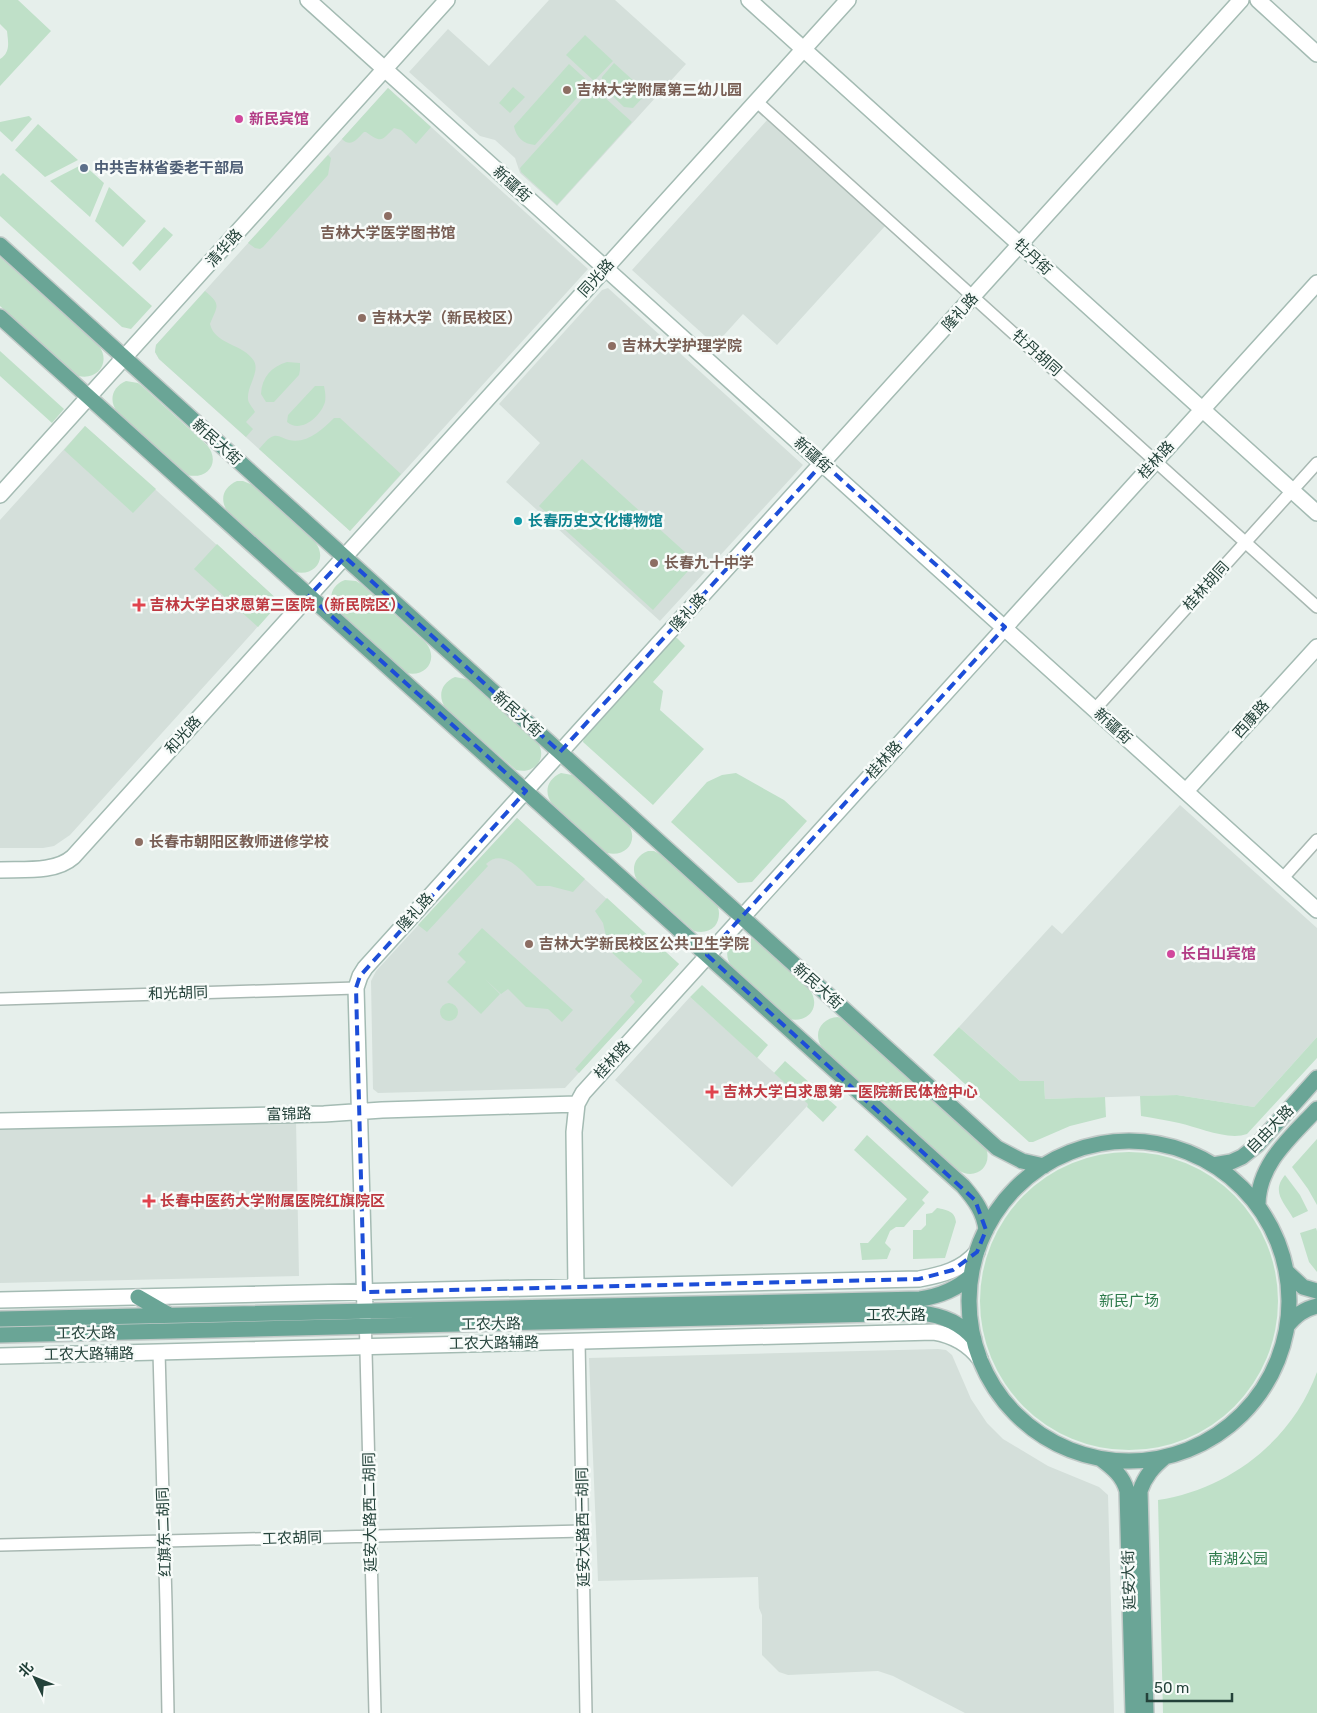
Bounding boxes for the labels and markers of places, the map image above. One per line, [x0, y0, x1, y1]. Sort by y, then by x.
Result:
place label: 吉林大学附属第三幼儿园 [577, 81, 742, 99]
marker: 吉林大学附属第三幼儿园 [561, 84, 573, 96]
place label: 新民宾馆 [249, 110, 309, 128]
marker: 新民宾馆 [233, 113, 245, 125]
place label: 中共吉林省委老干部局 [94, 159, 244, 177]
marker: 中共吉林省委老干部局 [78, 162, 90, 174]
marker: 吉林大学医学图书馆 [382, 210, 394, 222]
place label: 吉林大学医学图书馆 [320, 224, 456, 242]
place label: 吉林大学（新民校区） [372, 309, 522, 327]
marker: 吉林大学（新民校区） [356, 312, 368, 324]
place label: 吉林大学护理学院 [622, 337, 742, 355]
marker: 吉林大学护理学院 [606, 340, 618, 352]
place label: 长春历史文化博物馆 [528, 512, 663, 530]
marker: 长春历史文化博物馆 [512, 515, 524, 527]
place label: 长春九十中学 [664, 554, 754, 572]
marker: 长春九十中学 [648, 557, 660, 569]
place label: 吉林大学白求恩第三医院（新民院区） [150, 596, 405, 614]
marker: 吉林大学白求恩第三医院（新民院区） [132, 598, 146, 612]
place label: 长春市朝阳区教师进修学校 [149, 833, 329, 851]
marker: 长春市朝阳区教师进修学校 [133, 836, 145, 848]
place label: 吉林大学新民校区公共卫生学院 [539, 935, 749, 953]
marker: 吉林大学新民校区公共卫生学院 [523, 938, 535, 950]
place label: 长白山宾馆 [1181, 945, 1256, 963]
marker: 长白山宾馆 [1165, 948, 1177, 960]
place label: 吉林大学白求恩第一医院新民体检中心 [723, 1083, 978, 1101]
marker: 吉林大学白求恩第一医院新民体检中心 [705, 1085, 719, 1099]
place label: 长春中医药大学附属医院红旗院区 [160, 1192, 385, 1210]
marker: 长春中医药大学附属医院红旗院区 [142, 1194, 156, 1208]

